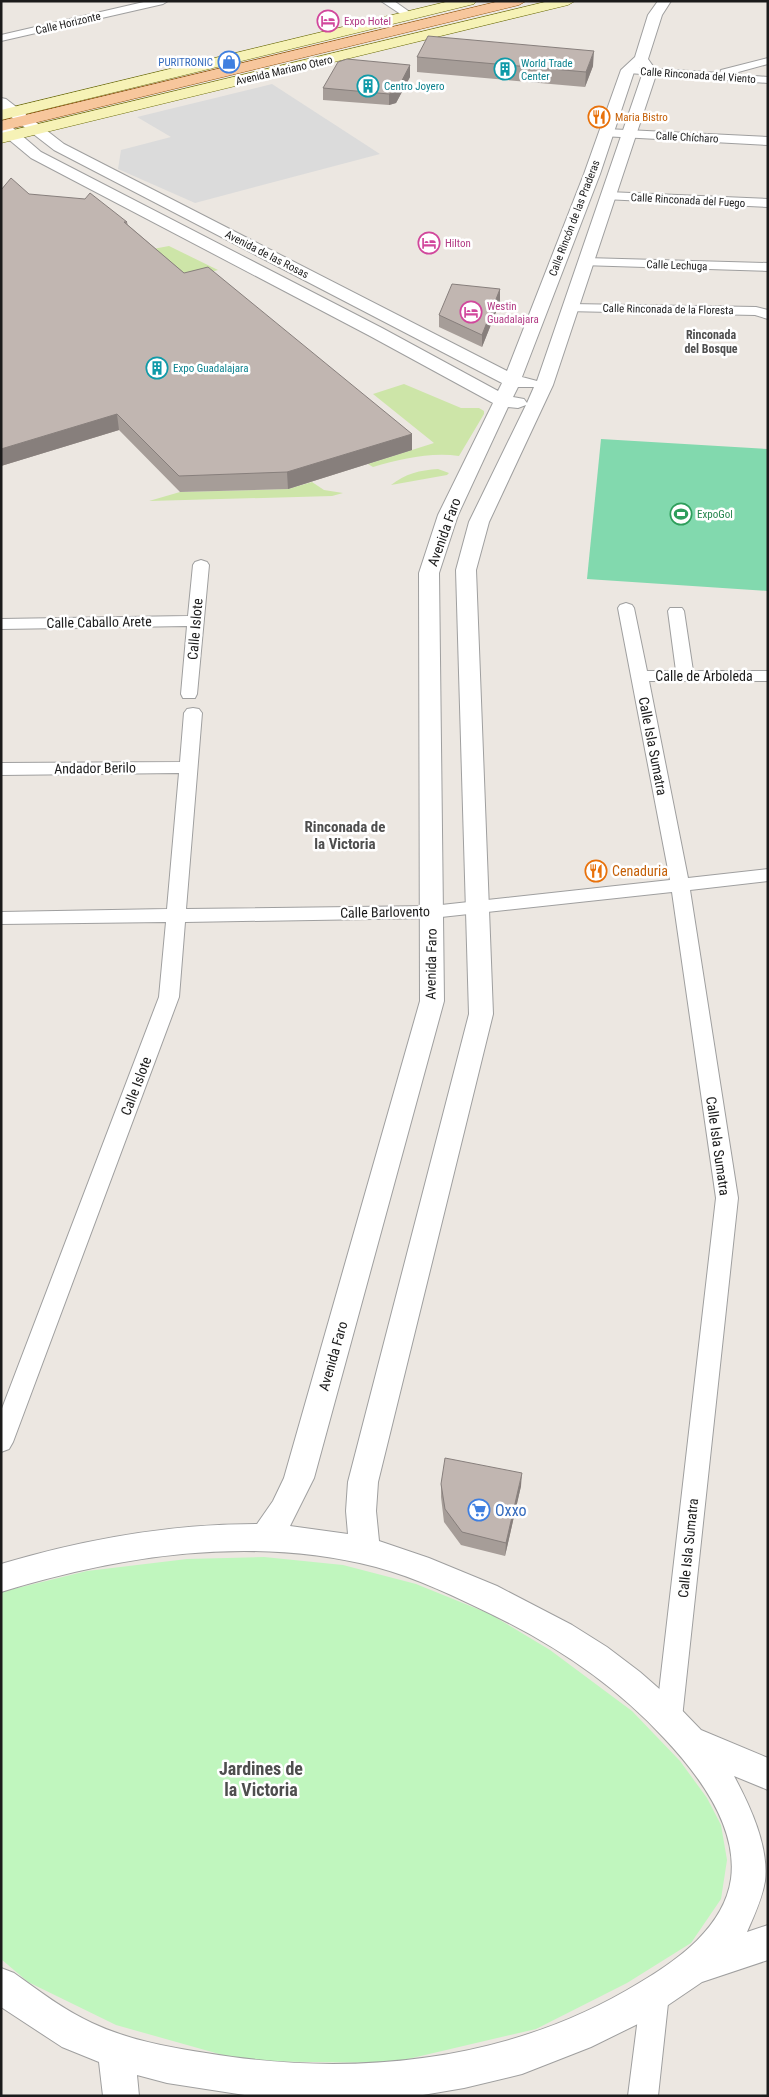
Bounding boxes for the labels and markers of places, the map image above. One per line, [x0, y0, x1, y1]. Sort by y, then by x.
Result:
hotel icon: Expo Hotel [316, 9, 340, 33]
place label: Expo Hotel [344, 15, 391, 28]
shop icon: PURITRONIC [217, 50, 241, 74]
place label: PURITRONIC [158, 56, 213, 69]
building icon: World Trade Center [493, 57, 517, 81]
place label: World Trade Center [521, 57, 573, 83]
building icon: Centro Joyero [356, 74, 380, 98]
place label: Centro Joyero [384, 80, 445, 93]
restaurant icon: Maria Bistro [587, 105, 611, 129]
place label: Maria Bistro [615, 111, 668, 124]
hotel icon: Hilton [417, 231, 441, 255]
place label: Hilton [445, 237, 471, 250]
hotel icon: Westin Guadalajara [459, 300, 483, 324]
place label: Westin Guadalajara [487, 300, 539, 326]
building icon: Expo Guadalajara [145, 356, 169, 380]
place label: Expo Guadalajara [173, 362, 249, 375]
sports icon: ExpoGol [669, 502, 693, 526]
place label: ExpoGol [697, 508, 733, 521]
restaurant icon: Cenaduria [584, 859, 608, 883]
place label: Cenaduria [612, 863, 668, 879]
supermarket icon: Oxxo [467, 1498, 491, 1522]
place label: Oxxo [495, 1501, 527, 1520]

